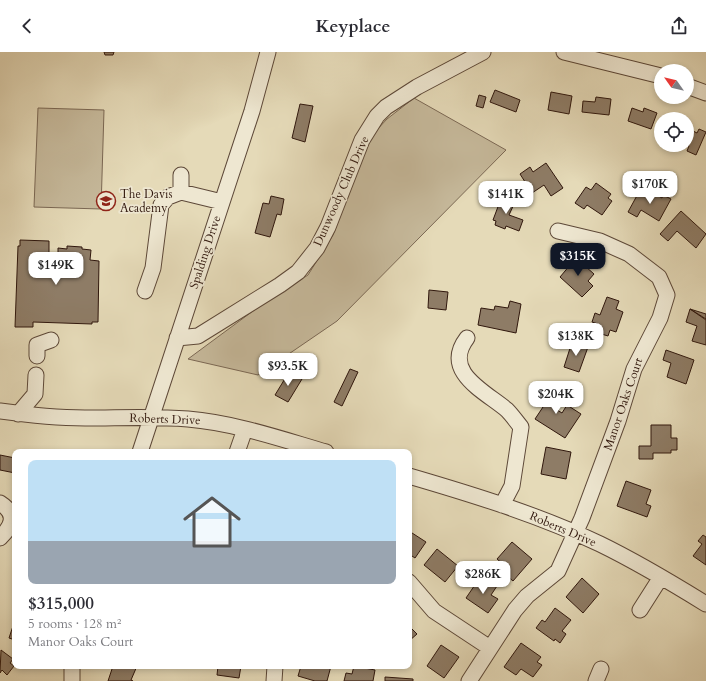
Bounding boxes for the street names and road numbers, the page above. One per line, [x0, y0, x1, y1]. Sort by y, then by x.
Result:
street label: Dunwoody Club Drive [309, 133, 373, 249]
street label: Spalding Drive [186, 213, 224, 291]
street label: Manor Oaks Court [600, 355, 646, 452]
street label: Roberts Drive [129, 410, 201, 428]
street label: Roberts Drive [527, 508, 599, 550]

